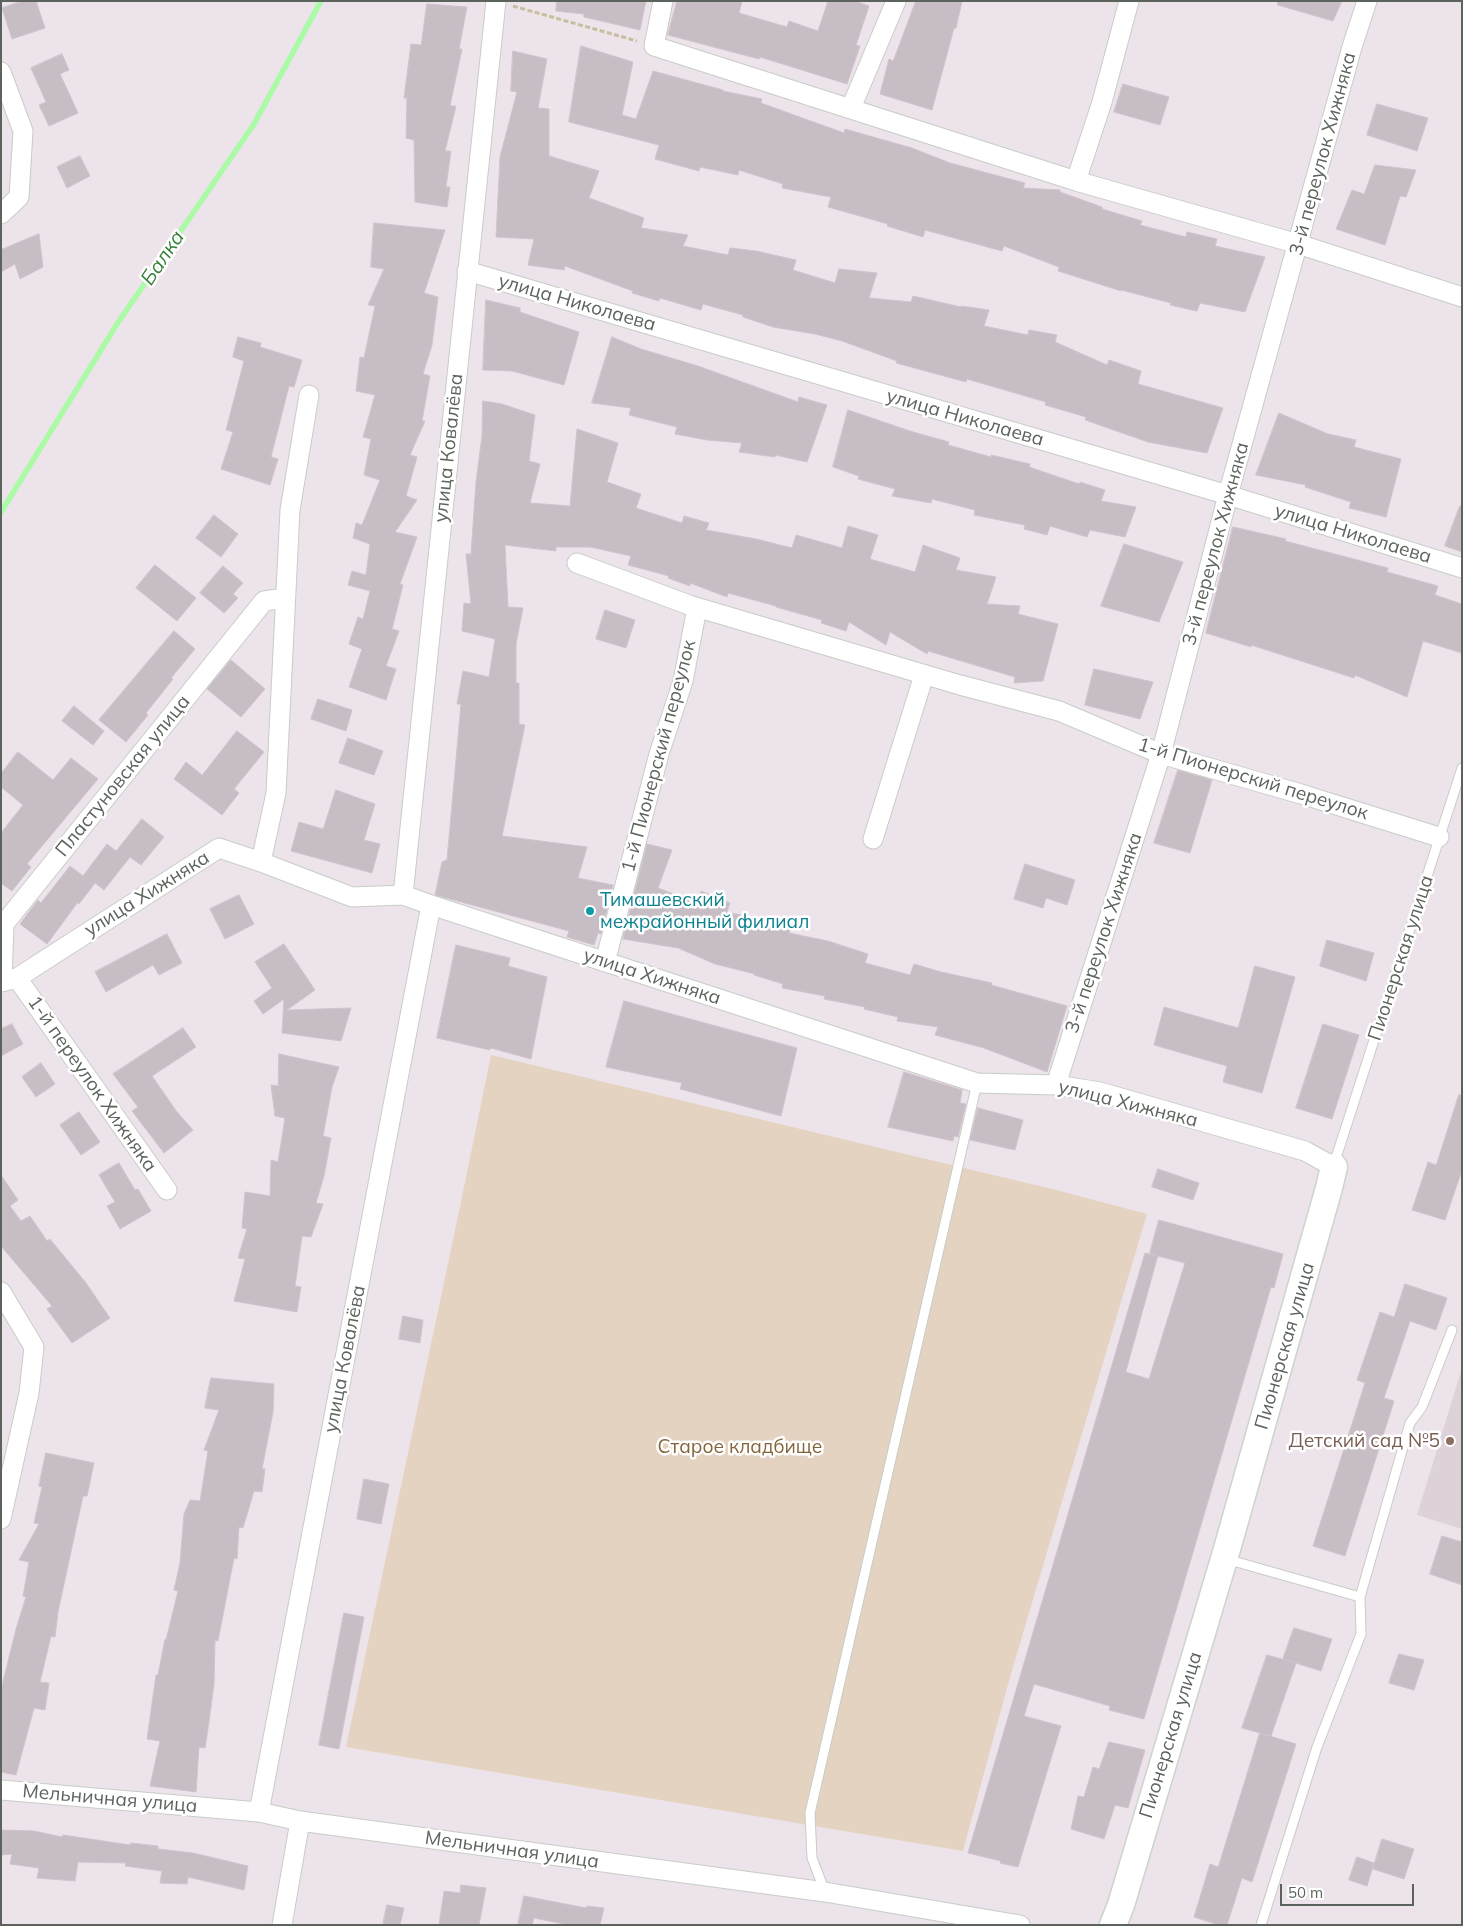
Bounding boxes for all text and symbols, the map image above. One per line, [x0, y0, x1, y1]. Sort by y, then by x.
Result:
street label: 3-й переулок Хижняка [1285, 50, 1361, 258]
water label: Балка [136, 226, 190, 290]
street label: улица Николаева [496, 270, 658, 336]
street label: улица Ковалёва [430, 372, 468, 524]
street label: улица Николаева [884, 385, 1046, 451]
street label: 3-й переулок Хижняка [1178, 440, 1254, 648]
street label: улица Николаева [1272, 499, 1434, 569]
street label: 1-й Пионерский переулок [617, 637, 701, 875]
street label: Пластуновская улица [51, 691, 195, 861]
street label: 1-й Пионерский переулок [1135, 733, 1371, 825]
street label: 3-й переулок Хижняка [1061, 830, 1147, 1036]
street label: улица Хижняка [80, 846, 214, 942]
street label: Пионерская улица [1364, 872, 1438, 1044]
place label: Тимашевский межрайонный филиал [600, 889, 809, 933]
marker: Тимашевский межрайонный филиал [584, 905, 596, 917]
street label: улица Хижняка [580, 944, 724, 1010]
street label: 1-й переулок Хижняка [23, 992, 161, 1176]
street label: улица Хижняка [1056, 1076, 1200, 1132]
street label: Пионерская улица [1250, 1260, 1320, 1432]
street label: улица Ковалёва [320, 1283, 370, 1435]
place label: Детский сад №5 [1289, 1430, 1440, 1452]
marker: Детский сад №5 [1444, 1435, 1456, 1447]
park label: Старое кладбище [658, 1436, 822, 1458]
street label: Пионерская улица [1135, 1649, 1207, 1821]
street label: Мельничная улица [22, 1780, 198, 1818]
street label: Мельничная улица [424, 1826, 600, 1874]
scale bar [1283, 1874, 1417, 1906]
text: 50 m [1288, 1883, 1323, 1902]

